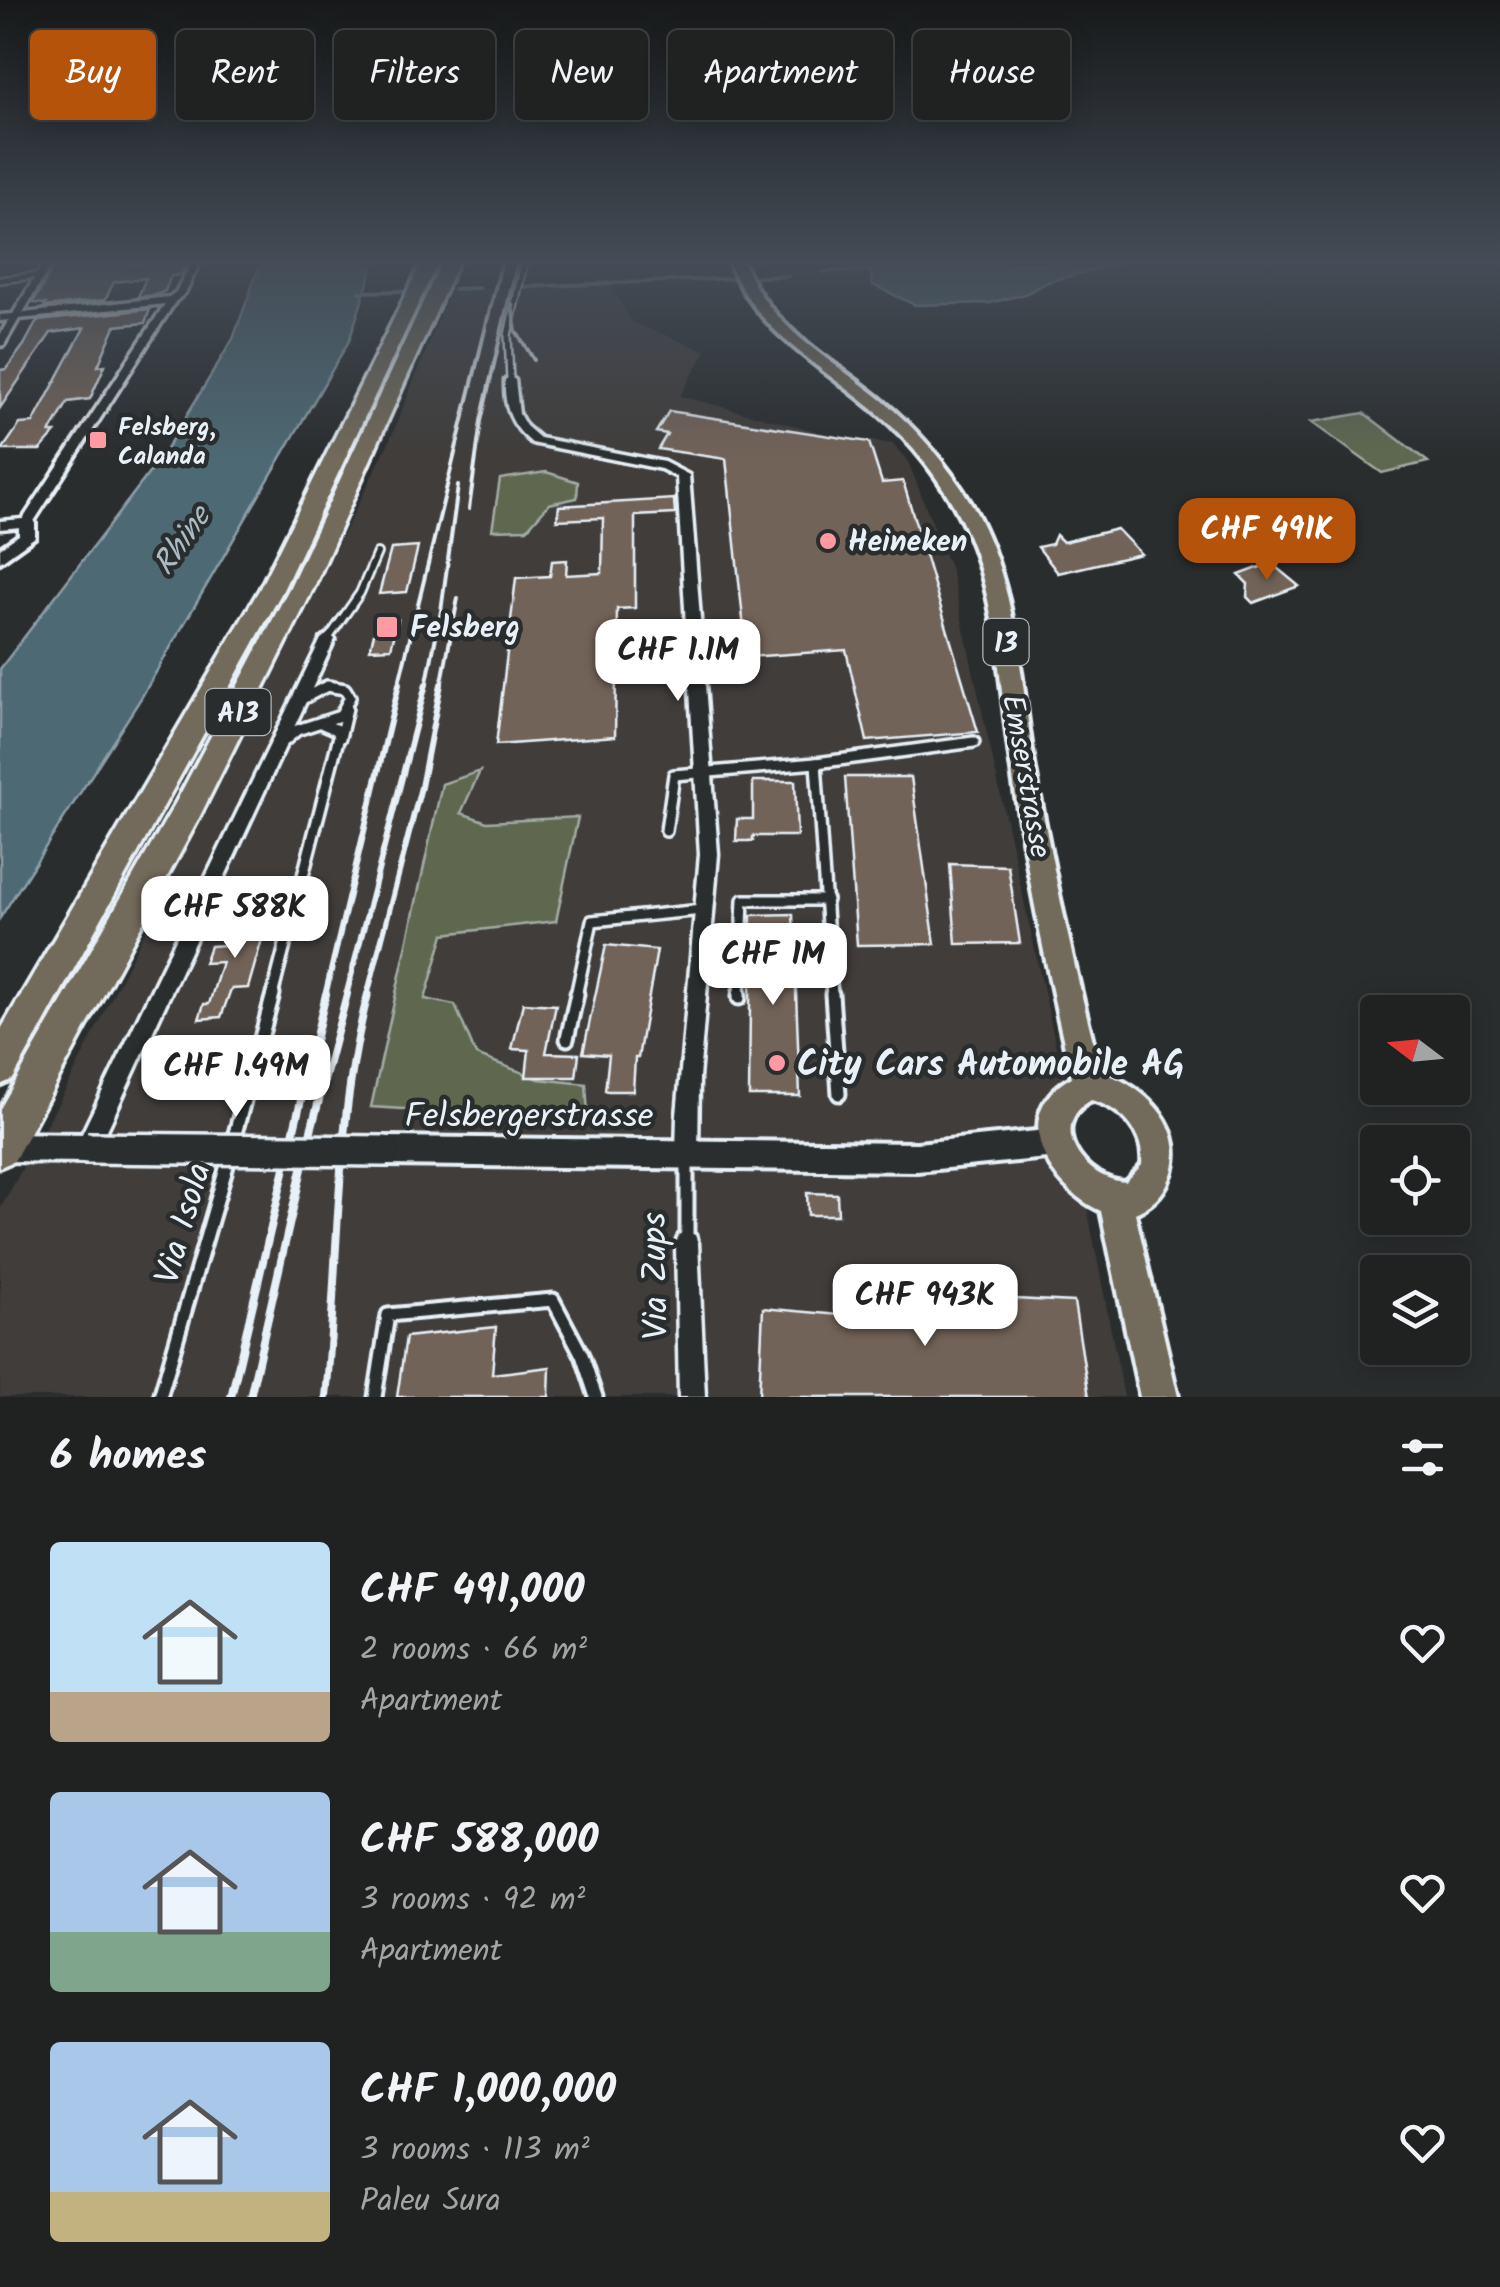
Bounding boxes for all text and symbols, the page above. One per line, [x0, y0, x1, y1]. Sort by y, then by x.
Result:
chip: Buy [30, 30, 156, 120]
chip: Rent [176, 30, 314, 120]
chip: Filters [334, 30, 495, 120]
chip: New [515, 30, 648, 120]
chip: Apartment [668, 30, 893, 120]
chip: House [913, 30, 1070, 120]
place label: Felsberg, Calanda [118, 408, 216, 477]
marker: Felsberg, Calanda [87, 429, 109, 451]
water label: Rhine [141, 494, 227, 587]
pin: CHF 491K [1164, 498, 1370, 583]
text: CHF 491K [1201, 505, 1333, 556]
place label: Heineken [848, 519, 967, 567]
marker: Heineken [817, 530, 839, 552]
place label: Felsberg [410, 605, 520, 653]
marker: Felsberg [374, 614, 400, 640]
pin: CHF 1.1M [575, 619, 781, 704]
road number: 13 [984, 619, 1028, 665]
text: CHF 1.1M [617, 626, 739, 677]
road number: A13 [206, 689, 270, 735]
street label: Emserstrasse [987, 691, 1063, 862]
pin: CHF 588K [132, 876, 338, 961]
text: CHF 588K [163, 883, 307, 934]
pin: CHF 1M [692, 923, 854, 1008]
text: CHF 1M [721, 930, 825, 981]
north arrow [1360, 995, 1470, 1105]
map controls [1360, 995, 1470, 1365]
pin: CHF 1.49M [122, 1035, 350, 1120]
place label: City Cars Automobile AG [797, 1038, 1184, 1094]
text: CHF 1.49M [163, 1042, 309, 1093]
marker: City Cars Automobile AG [766, 1052, 788, 1074]
street label: Felsbergerstrasse [404, 1090, 654, 1146]
button: locate [1360, 1125, 1470, 1235]
street label: Via Isola [141, 1157, 229, 1291]
street label: Via Zups [628, 1212, 686, 1340]
button: layers [1360, 1255, 1470, 1365]
pin: CHF 943K [822, 1264, 1028, 1349]
text: CHF 943K [855, 1271, 995, 1322]
text: 6 homes [50, 1424, 206, 1491]
icon: filters [1395, 1430, 1450, 1485]
text: CHF 491,000 [360, 1558, 585, 1625]
icon: home [130, 1582, 250, 1702]
icon: heart [1395, 1615, 1450, 1670]
text: 2 rooms · 66 m² [360, 1625, 587, 1676]
text: Apartment [360, 1676, 502, 1727]
text: CHF 588,000 [360, 1808, 599, 1875]
icon: home [130, 1832, 250, 1952]
icon: heart [1395, 1865, 1450, 1920]
text: 3 rooms · 92 m² [360, 1875, 585, 1926]
text: Apartment [360, 1926, 502, 1977]
text: CHF 1,000,000 [360, 2058, 616, 2125]
icon: home [130, 2082, 250, 2202]
icon: heart [1395, 2115, 1450, 2170]
text: 3 rooms · 113 m² [360, 2125, 590, 2176]
text: Paleu Sura [360, 2176, 501, 2227]

